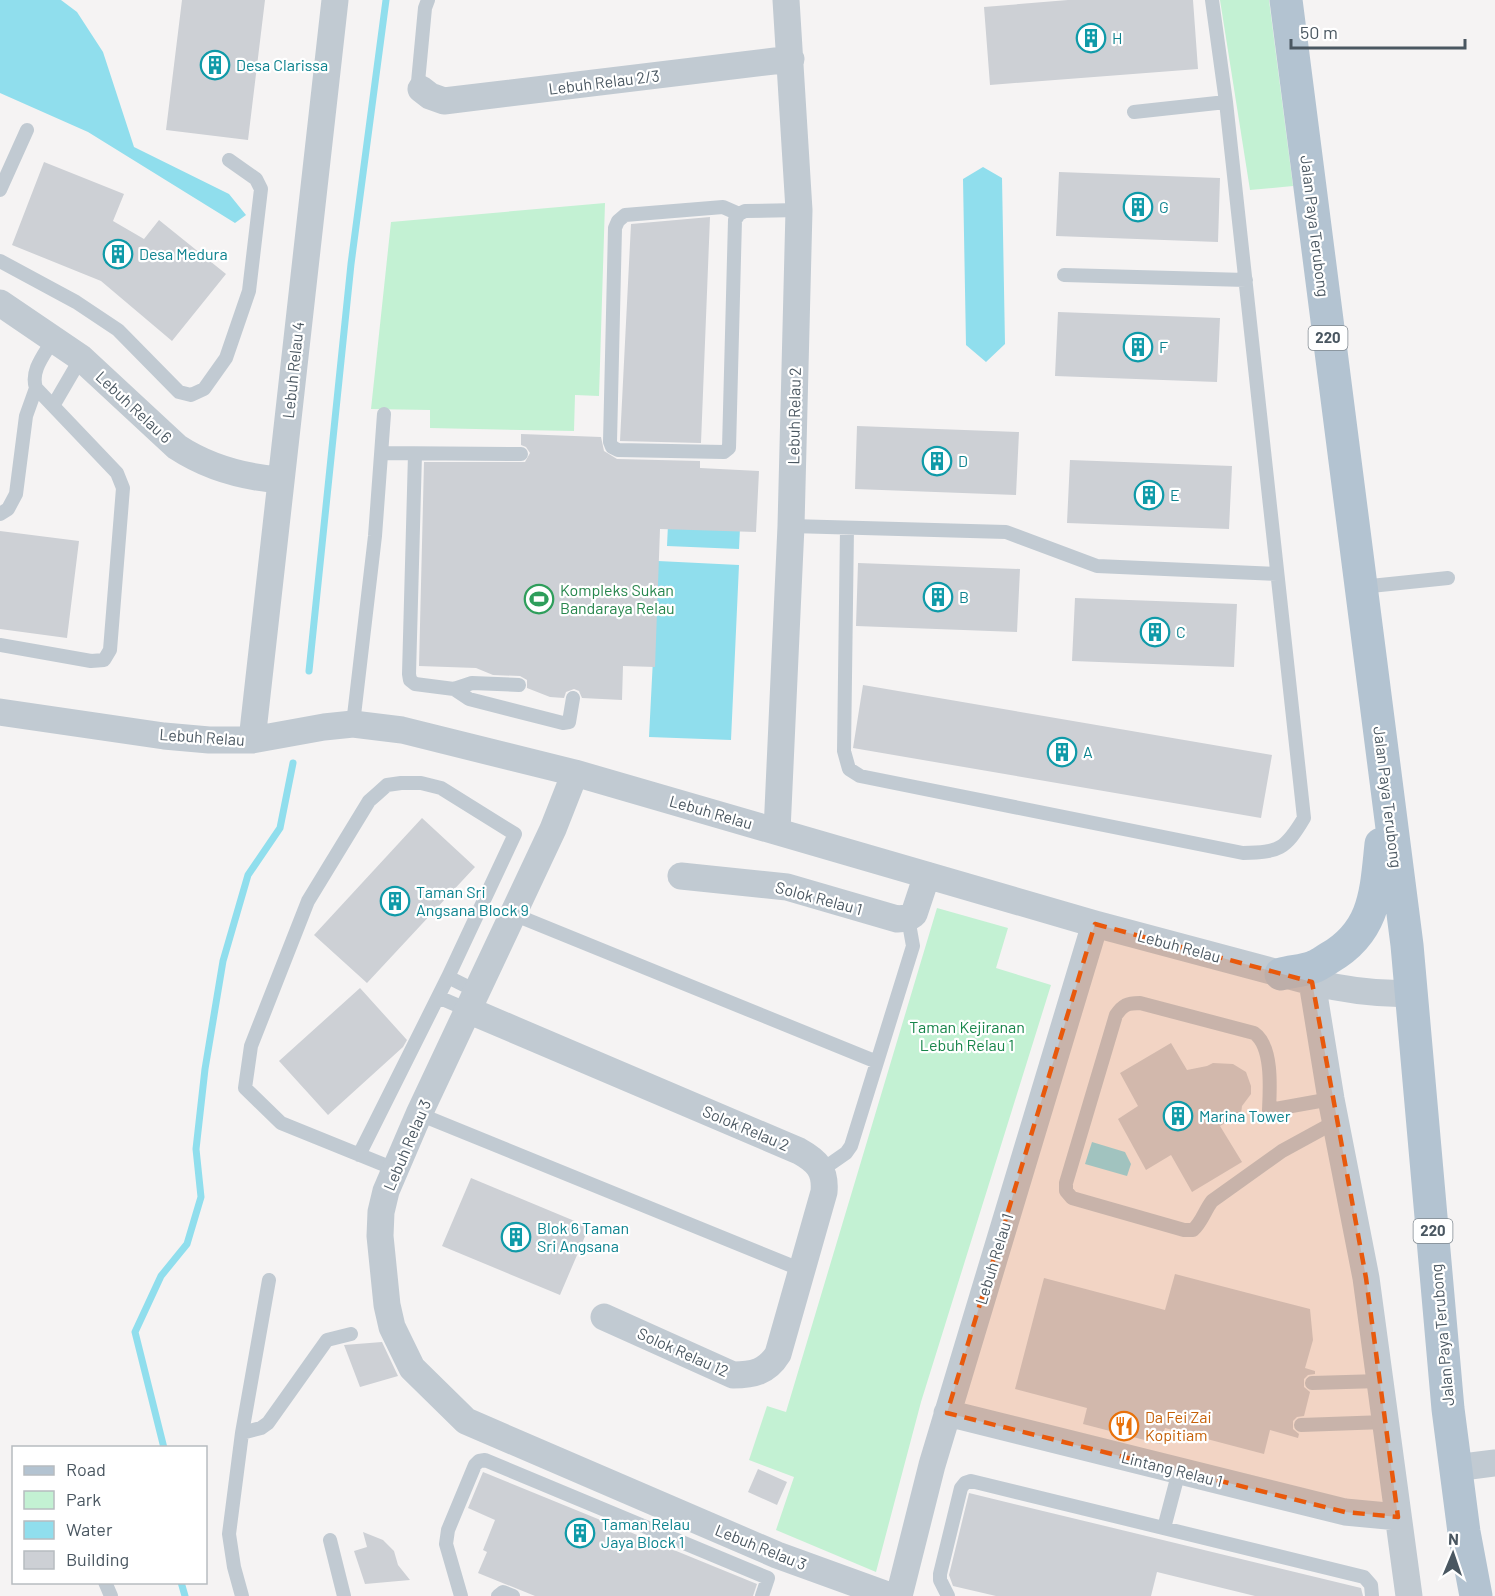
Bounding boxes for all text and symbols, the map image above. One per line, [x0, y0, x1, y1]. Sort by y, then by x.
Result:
scale bar [1291, 12, 1465, 50]
text: 50 m [1300, 21, 1338, 43]
building icon: H [1075, 22, 1107, 54]
place label: H [1112, 28, 1122, 47]
building icon: Desa Clarissa [199, 49, 231, 81]
place label: Desa Clarissa [236, 55, 328, 74]
street label: Lebuh Relau 2/3 [547, 65, 661, 98]
street label: Jalan Paya Terubong [1297, 154, 1334, 298]
building icon: G [1122, 191, 1154, 223]
place label: G [1159, 197, 1169, 216]
building icon: Desa Medura [102, 238, 134, 270]
place label: Desa Medura [139, 244, 228, 263]
street label: Lebuh Relau 4 [278, 320, 307, 419]
road number: 220 [1308, 326, 1348, 350]
building icon: F [1122, 331, 1154, 363]
place label: F [1159, 337, 1168, 356]
street label: Lebuh Relau 6 [92, 367, 176, 447]
street label: Lebuh Relau 2 [783, 367, 804, 465]
building icon: D [921, 445, 953, 477]
place label: D [958, 451, 968, 470]
building icon: E [1133, 479, 1165, 511]
place label: E [1170, 485, 1180, 504]
place label: Kompleks Sukan Bandaraya Relau [560, 580, 675, 617]
building icon: B [922, 581, 954, 613]
sports icon: Kompleks Sukan Bandaraya Relau [523, 583, 555, 615]
place label: B [959, 587, 969, 606]
building icon: C [1139, 616, 1171, 648]
place label: C [1176, 622, 1186, 641]
street label: Lebuh Relau [159, 724, 245, 749]
street label: Jalan Paya Terubong [1370, 725, 1407, 869]
building icon: A [1046, 736, 1078, 768]
place label: A [1083, 742, 1093, 761]
street label: Lebuh Relau [667, 791, 755, 832]
street label: Solok Relau 1 [774, 877, 865, 918]
place label: Taman Sri Angsana Block 9 [416, 882, 529, 919]
building icon: Taman Sri Angsana Block 9 [379, 885, 411, 917]
street label: Lebuh Relau [1135, 925, 1223, 966]
park label: Taman Kejiranan Lebuh Relau 1 [909, 1017, 1025, 1054]
street label: Lebuh Relau 3 [379, 1096, 434, 1193]
building icon: Marina Tower [1162, 1100, 1194, 1132]
street label: Solok Relau 2 [700, 1101, 792, 1154]
place label: Marina Tower [1199, 1106, 1291, 1125]
street label: Lebuh Relau 1 [971, 1211, 1016, 1307]
place label: Blok 6 Taman Sri Angsana [537, 1218, 629, 1255]
road number: 220 [1414, 1219, 1452, 1243]
building icon: Blok 6 Taman Sri Angsana [500, 1221, 532, 1253]
street label: Jalan Paya Terubong [1426, 1263, 1457, 1407]
street label: Solok Relau 12 [635, 1323, 732, 1380]
place label: Da Fei Zai Kopitiam [1145, 1407, 1211, 1444]
restaurant icon: Da Fei Zai Kopitiam [1108, 1410, 1140, 1442]
legend [12, 1446, 207, 1584]
street label: Lintang Relau 1 [1120, 1447, 1225, 1490]
text: Road [66, 1458, 106, 1480]
text: Park [66, 1488, 101, 1510]
place label: Taman Relau Jaya Block 1 [601, 1514, 690, 1551]
building icon: Taman Relau Jaya Block 1 [564, 1517, 596, 1549]
text: Water [66, 1518, 113, 1540]
street label: Lebuh Relau 3 [713, 1520, 810, 1573]
north arrow [1423, 1524, 1483, 1584]
text: N [1448, 1529, 1459, 1548]
text: Building [66, 1548, 129, 1570]

